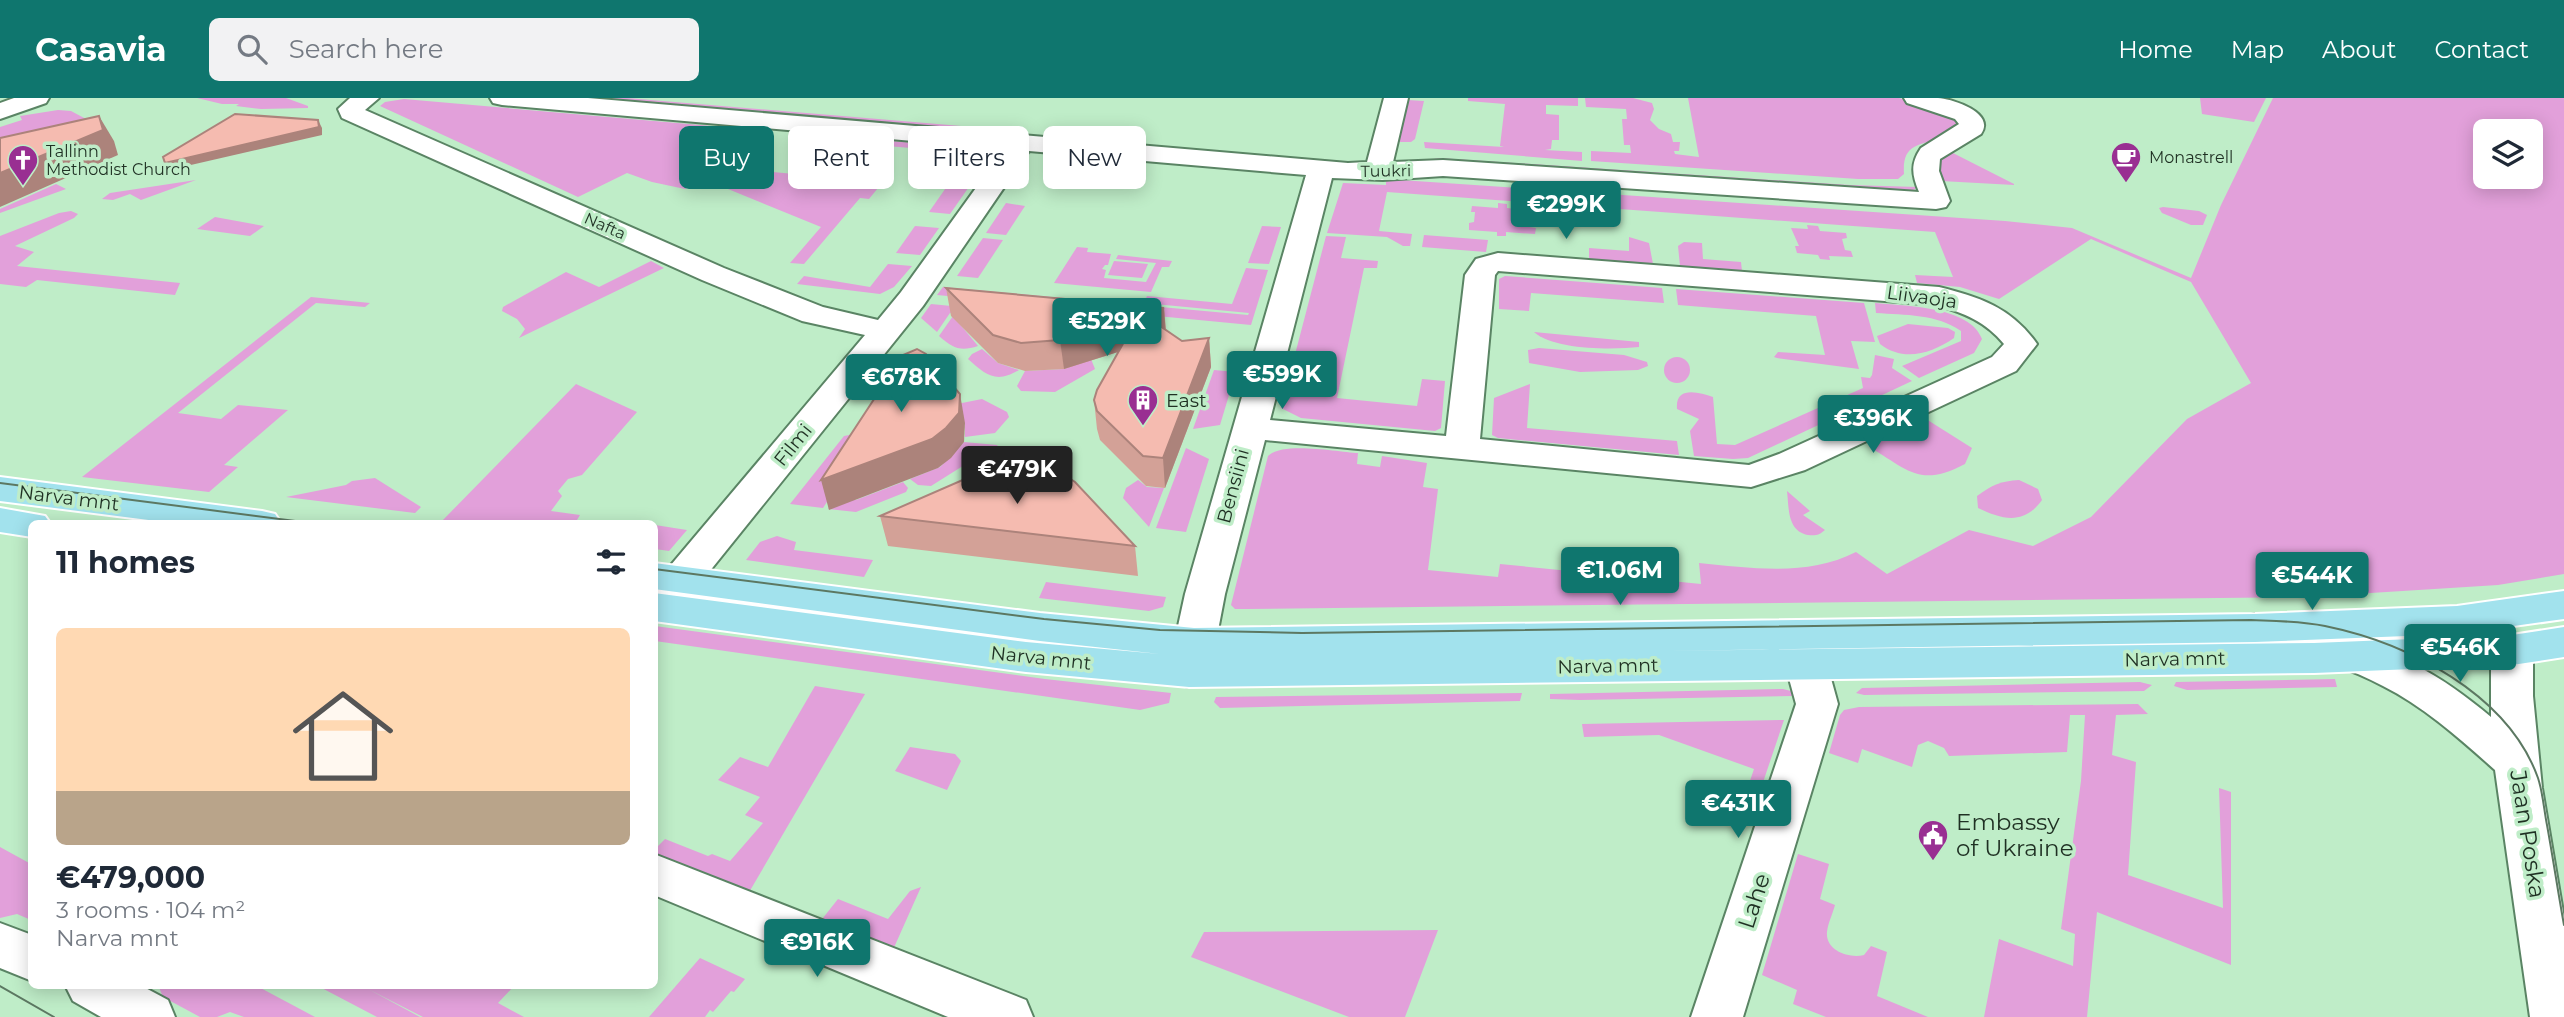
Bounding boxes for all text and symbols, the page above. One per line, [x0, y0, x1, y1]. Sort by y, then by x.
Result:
search box [209, 18, 699, 81]
text: Casavia [35, 29, 167, 69]
icon: search [233, 30, 271, 68]
text: Search here [289, 33, 443, 65]
text: Home [2118, 35, 2193, 64]
text: Map [2231, 35, 2284, 64]
text: About [2322, 35, 2396, 64]
text: Contact [2434, 35, 2529, 64]
map controls [2473, 119, 2543, 189]
button: layers [2473, 119, 2543, 189]
chip: Buy [679, 126, 774, 189]
chip: Rent [788, 126, 894, 189]
chip: Filters [908, 126, 1029, 189]
chip: New [1043, 126, 1146, 189]
cafe icon: Monastrell [2109, 140, 2143, 184]
place label: Tallinn Methodist Church [46, 142, 191, 179]
church icon: Tallinn Methodist Church [6, 143, 40, 187]
place label: Monastrell [2149, 148, 2233, 167]
street label: Tuukri [1361, 161, 1411, 181]
pin: €299K [1517, 181, 1615, 241]
text: €299K [1527, 190, 1605, 218]
street label: Nafta [581, 208, 629, 244]
street label: Liivaoja [1885, 281, 1959, 313]
pin: €529K [1058, 299, 1156, 358]
text: €529K [1068, 307, 1146, 335]
pin: €599K [1233, 352, 1331, 411]
pin: €678K [852, 354, 950, 414]
text: €599K [1243, 360, 1321, 388]
text: €678K [862, 363, 940, 391]
building icon: East [1126, 383, 1160, 427]
place label: East [1166, 389, 1207, 412]
pin: €396K [1824, 396, 1922, 455]
text: €396K [1834, 404, 1912, 432]
street label: Filmi [769, 419, 817, 471]
pin: €479K [968, 446, 1066, 506]
street label: Bensiini [1212, 446, 1254, 526]
text: €479K [977, 455, 1057, 483]
street label: Narva mnt [17, 480, 121, 516]
icon: filters [592, 543, 630, 581]
text: 11 homes [56, 544, 195, 581]
pin: €1.06M [1563, 547, 1677, 607]
pin: €544K [2263, 552, 2361, 612]
text: €1.06M [1577, 556, 1663, 584]
text: €544K [2272, 561, 2352, 589]
pin: €546K [2411, 624, 2509, 684]
text: €546K [2420, 633, 2500, 661]
street label: Narva mnt [989, 641, 1093, 675]
street label: Narva mnt [2124, 647, 2226, 671]
street label: Narva mnt [1557, 654, 1659, 678]
icon: home [280, 673, 406, 799]
street label: Jaan Poska [2504, 767, 2552, 900]
pin: €431K [1689, 780, 1787, 840]
text: €431K [1701, 789, 1775, 817]
place label: Embassy of Ukraine [1956, 808, 2074, 862]
public building icon: Embassy of Ukraine [1916, 818, 1950, 862]
text: €479,000 [56, 859, 205, 896]
street label: Lahe [1732, 870, 1776, 932]
text: 3 rooms · 104 m² [56, 896, 245, 924]
pin: €916K [768, 920, 866, 979]
text: Narva mnt [56, 924, 179, 952]
text: €916K [780, 928, 854, 956]

